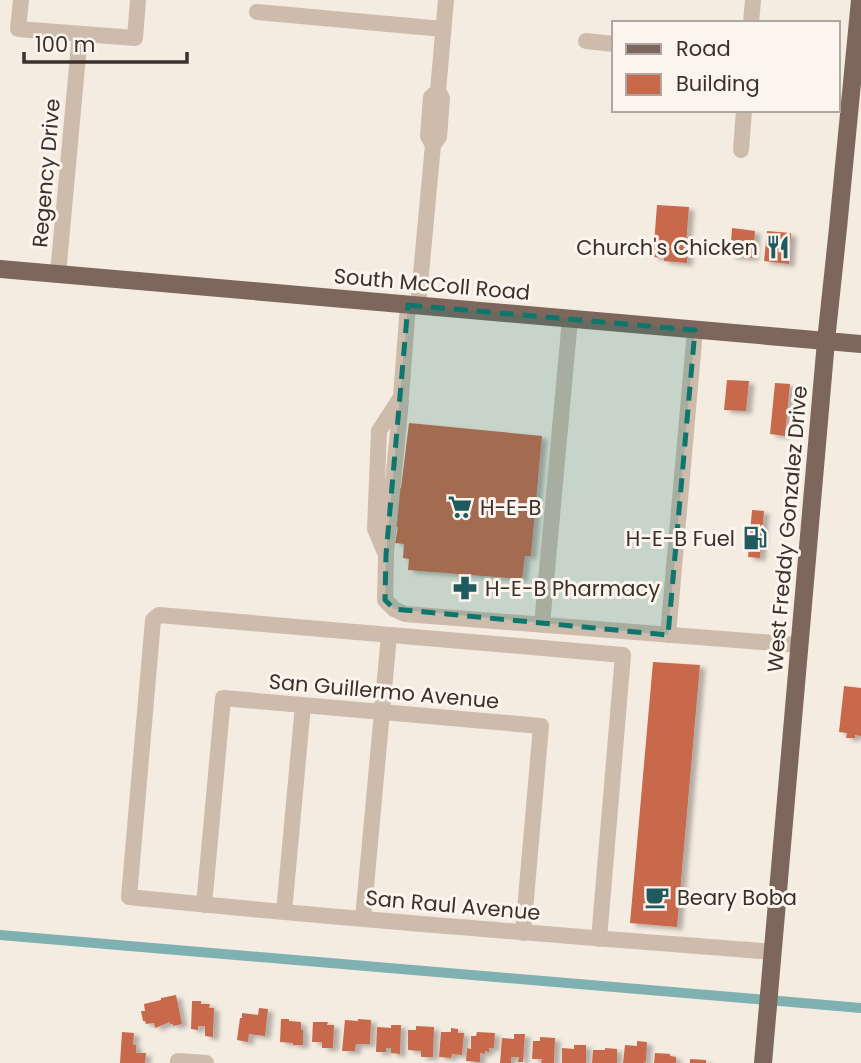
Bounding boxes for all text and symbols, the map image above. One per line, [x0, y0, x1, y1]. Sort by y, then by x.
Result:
scale bar [24, 21, 187, 65]
legend [612, 21, 840, 112]
text: 100 m [35, 30, 95, 59]
text: Road [676, 34, 731, 63]
text: Building [676, 69, 760, 98]
street label: Regency Drive [25, 97, 67, 249]
place label: Church's Chicken [576, 233, 758, 262]
restaurant icon: Church's Chicken [764, 233, 792, 261]
street label: South McColl Road [333, 261, 531, 307]
street label: West Freddy Gonzalez Drive [760, 384, 814, 674]
supermarket icon: H-E-B [446, 493, 474, 521]
place label: H-E-B [480, 493, 541, 522]
place label: H-E-B Fuel [626, 524, 735, 553]
fuel station icon: H-E-B Fuel [741, 524, 769, 552]
pharmacy icon: H-E-B Pharmacy [451, 574, 479, 602]
place label: H-E-B Pharmacy [485, 574, 660, 603]
street label: San Guillermo Avenue [268, 666, 500, 716]
street label: San Raul Avenue [364, 883, 542, 927]
cafe icon: Beary Boba [643, 883, 671, 911]
place label: Beary Boba [677, 883, 797, 912]

